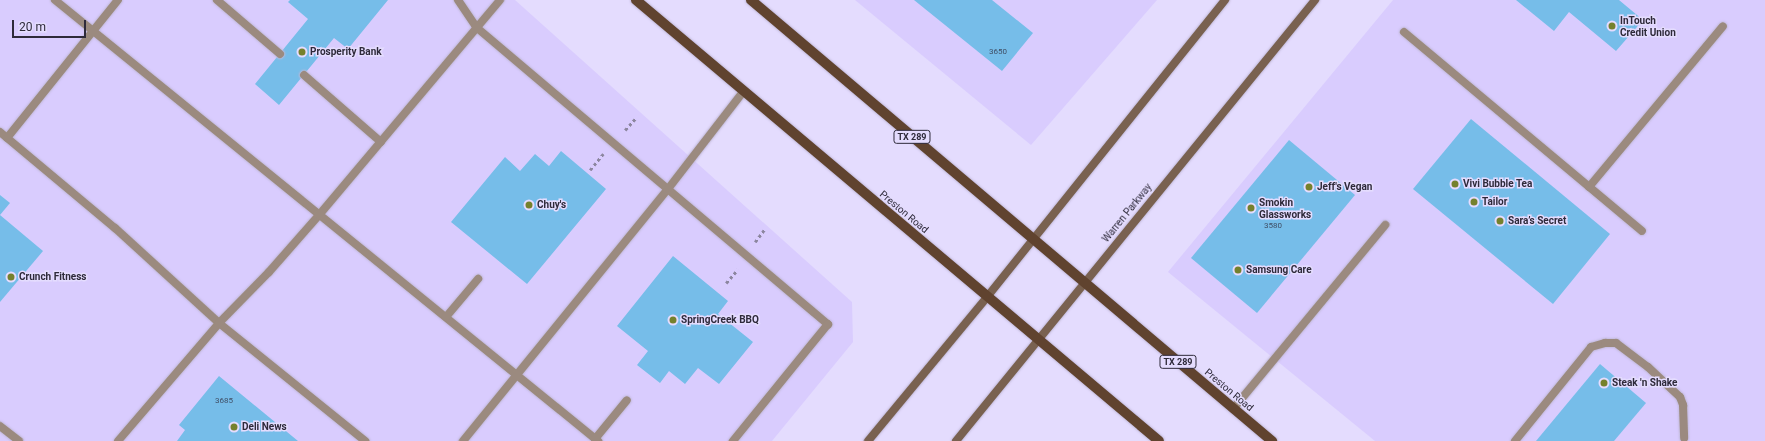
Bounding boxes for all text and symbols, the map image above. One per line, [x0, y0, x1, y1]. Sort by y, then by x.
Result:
scale bar [14, 12, 88, 38]
place label: InTouch Credit Union [1620, 14, 1676, 38]
text: 20 m [19, 20, 46, 34]
marker: InTouch Credit Union [1607, 21, 1617, 31]
place label: Prosperity Bank [310, 46, 382, 58]
marker: Prosperity Bank [297, 47, 307, 57]
house number: 3650 [989, 47, 1007, 57]
road number: TX 289 [893, 130, 931, 144]
place label: Vivi Bubble Tea [1463, 178, 1533, 190]
marker: Vivi Bubble Tea [1450, 179, 1460, 189]
street label: Warren Parkway [1100, 181, 1154, 245]
place label: Jeff's Vegan [1317, 181, 1372, 193]
marker: Jeff's Vegan [1304, 182, 1314, 192]
street label: Preston Road [877, 188, 931, 236]
place label: Smokin Glassworks [1259, 196, 1311, 220]
place label: Tailor [1482, 196, 1507, 208]
marker: Tailor [1469, 197, 1479, 207]
place label: Chuy's [537, 199, 566, 211]
marker: Chuy's [524, 200, 534, 210]
marker: Smokin Glassworks [1246, 203, 1256, 213]
place label: Sara’s Secret [1508, 215, 1566, 227]
marker: Sara’s Secret [1495, 216, 1505, 226]
house number: 3580 [1264, 221, 1282, 231]
place label: Samsung Care [1246, 264, 1312, 276]
marker: Samsung Care [1233, 265, 1243, 275]
place label: Crunch Fitness [19, 271, 87, 283]
marker: Crunch Fitness [6, 272, 16, 282]
place label: SpringCreek BBQ [681, 314, 759, 326]
marker: SpringCreek BBQ [668, 315, 678, 325]
road number: TX 289 [1159, 355, 1197, 369]
street label: Preston Road [1202, 366, 1256, 414]
place label: Steak 'n Shake [1612, 377, 1677, 389]
marker: Steak 'n Shake [1599, 378, 1609, 388]
house number: 3685 [215, 396, 233, 406]
place label: Deli News [242, 421, 287, 433]
marker: Deli News [229, 422, 239, 432]

